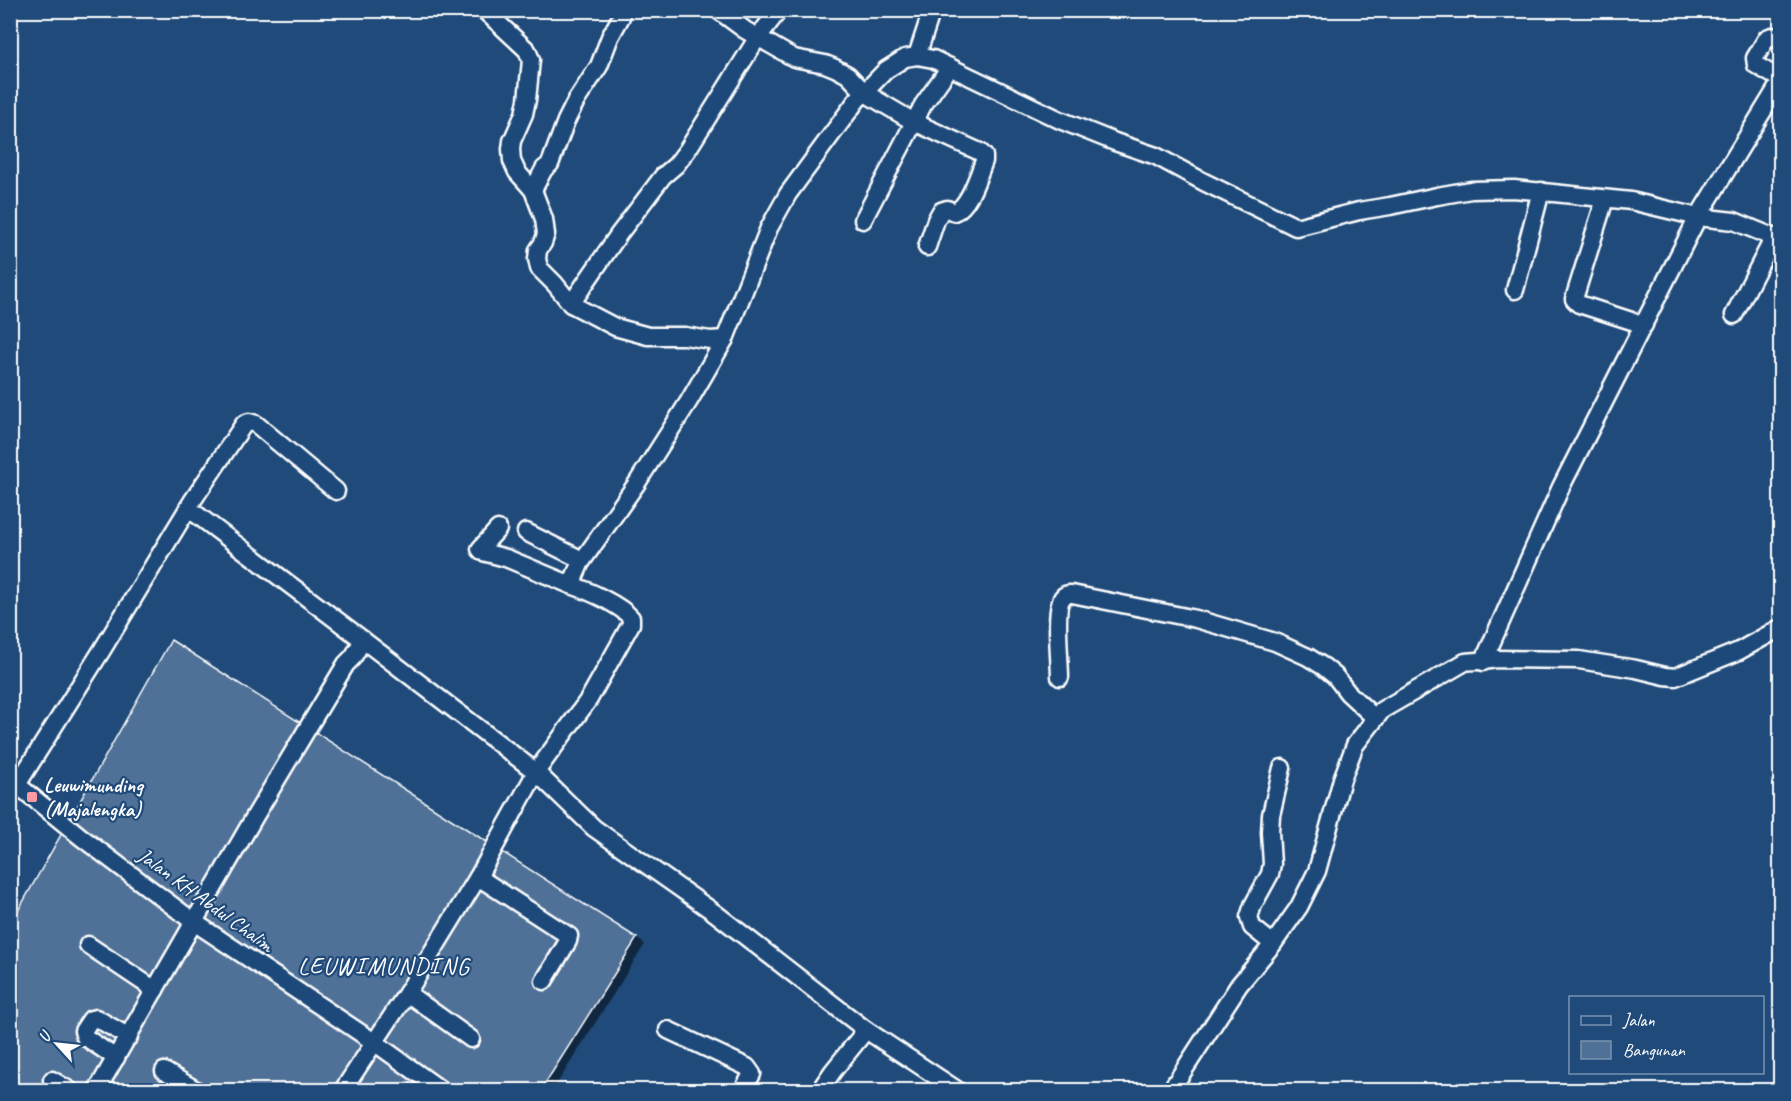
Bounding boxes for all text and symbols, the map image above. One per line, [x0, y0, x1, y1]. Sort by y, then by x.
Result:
place label: Leuwimunding (Majalengka) [44, 772, 145, 822]
marker: Leuwimunding (Majalengka) [25, 790, 39, 804]
street label: Jalan KH Abdul Chalim [132, 841, 280, 959]
district label: LEUWIMUNDING [298, 951, 471, 981]
legend [1569, 996, 1764, 1074]
text: Jalan [1622, 1009, 1655, 1031]
north arrow [27, 1014, 87, 1074]
text: U [34, 1027, 57, 1046]
text: Bangunan [1623, 1039, 1686, 1061]

